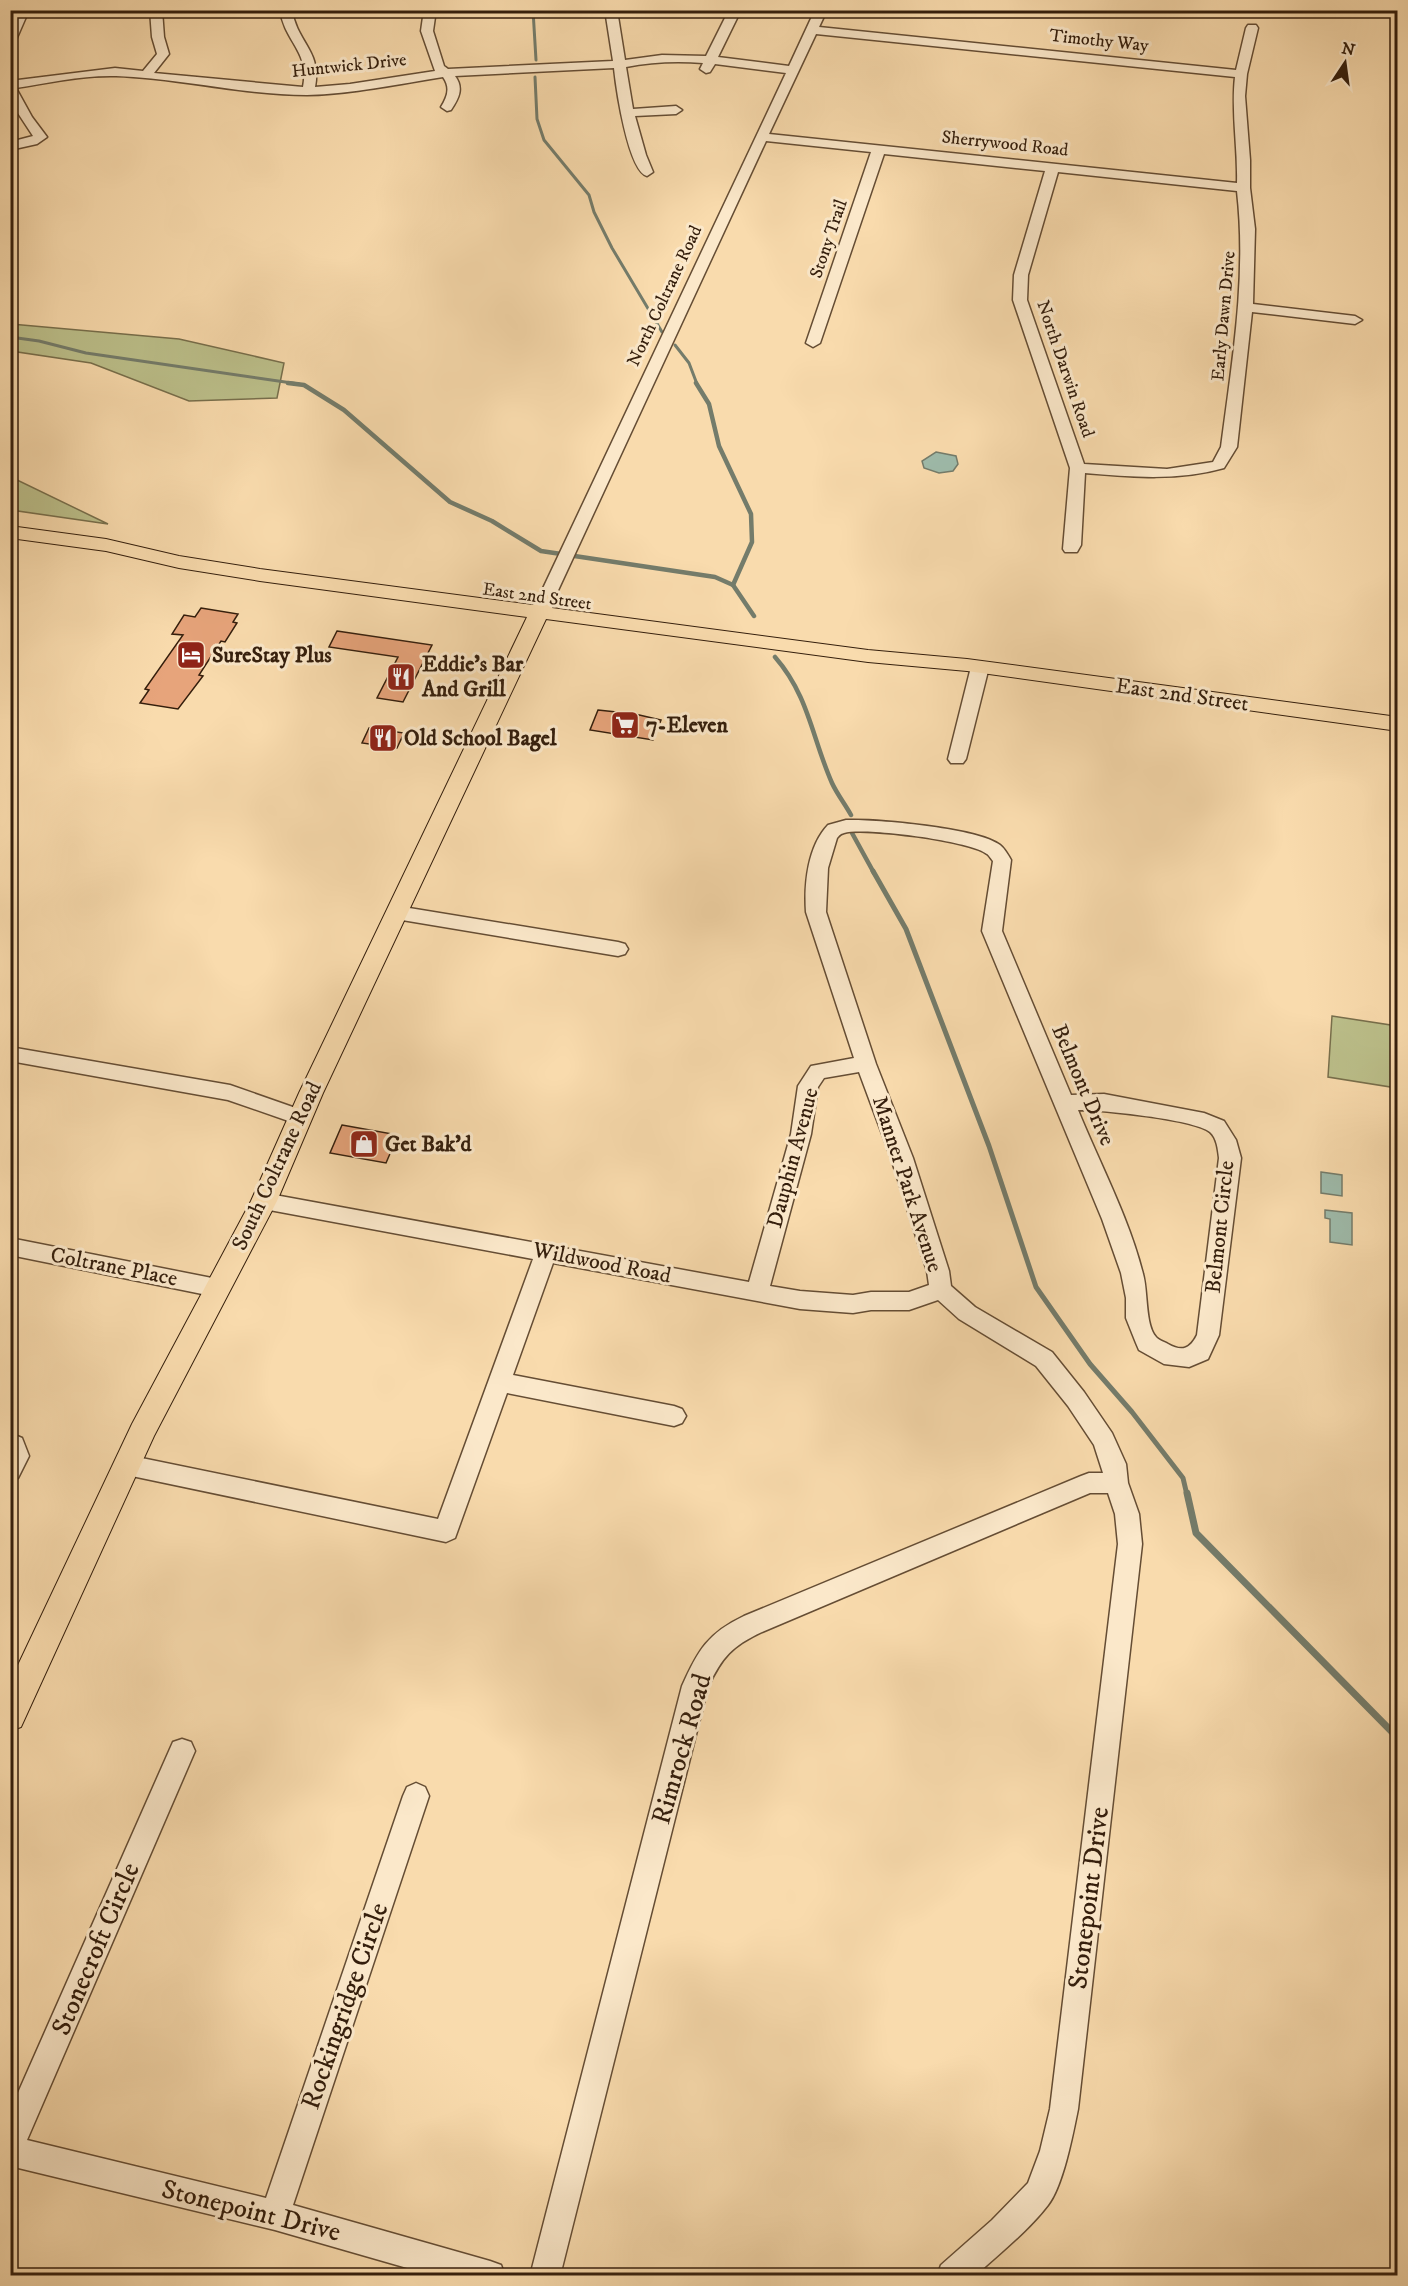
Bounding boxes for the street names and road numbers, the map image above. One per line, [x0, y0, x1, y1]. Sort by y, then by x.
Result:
street label: Timothy Way [1048, 25, 1150, 57]
street label: Huntwick Drive [291, 49, 407, 83]
street label: Sherrywood Road [941, 126, 1069, 162]
street label: Stony Trail [805, 196, 853, 281]
street label: North Coltrane Road [623, 222, 707, 370]
street label: Early Dawn Drive [1207, 250, 1241, 382]
street label: North Darwin Road [1031, 298, 1099, 440]
street label: East 2nd Street [481, 578, 593, 616]
street label: East 2nd Street [1114, 672, 1250, 718]
street label: Belmont Drive [1045, 1020, 1121, 1150]
street label: South Coltrane Road [226, 1077, 328, 1255]
street label: Dauphin Avenue [761, 1085, 825, 1231]
street label: Manner Park Avenue [866, 1093, 948, 1275]
street label: Belmont Circle [1200, 1159, 1240, 1295]
street label: Wildwood Road [530, 1236, 673, 1290]
street label: Coltrane Place [48, 1241, 180, 1293]
street label: Rimrock Road [644, 1669, 720, 1828]
street label: Stonepoint Drive [1061, 1805, 1117, 1991]
street label: Stonecroft Circle [44, 1857, 148, 2041]
street label: Rockingridge Circle [294, 1898, 396, 2114]
street label: Stonepoint Drive [158, 2172, 344, 2250]

